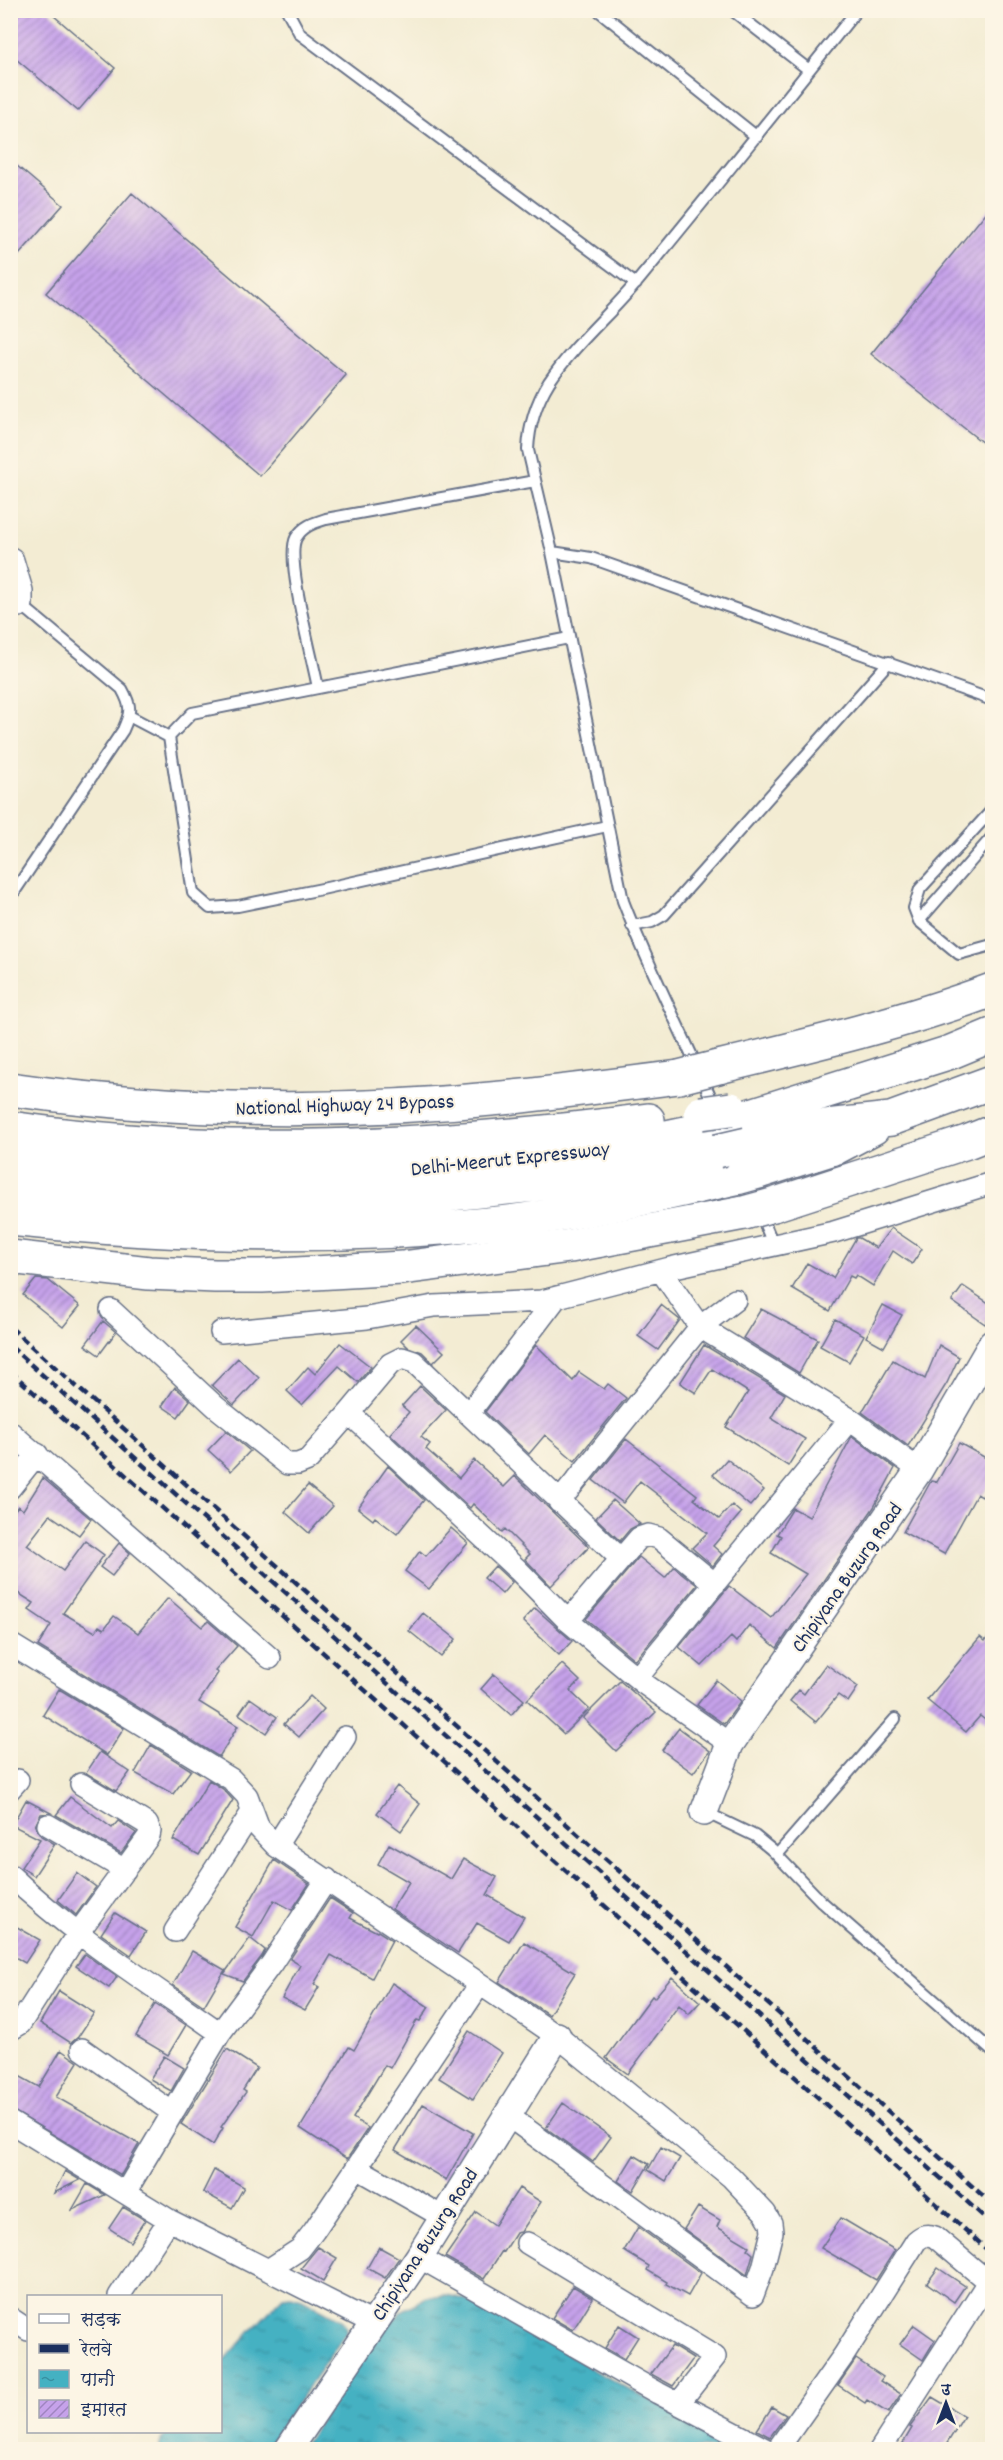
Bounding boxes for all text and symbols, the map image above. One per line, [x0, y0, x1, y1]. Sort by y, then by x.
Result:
street label: National Highway 24 Bypass [235, 1088, 455, 1126]
street label: Delhi-Meerut Expressway [410, 1136, 612, 1186]
street label: Chipiyana Buzurg Road [785, 1498, 912, 1660]
street label: Chipiyana Buzurg Road [366, 2163, 487, 2328]
legend [27, 2295, 222, 2433]
text: सड़क [80, 2309, 122, 2334]
text: रेलवे [79, 2338, 113, 2364]
text: पानी [80, 2369, 115, 2394]
north arrow [916, 2373, 976, 2433]
text: उ [940, 2379, 951, 2402]
text: इमारत [80, 2399, 127, 2424]

